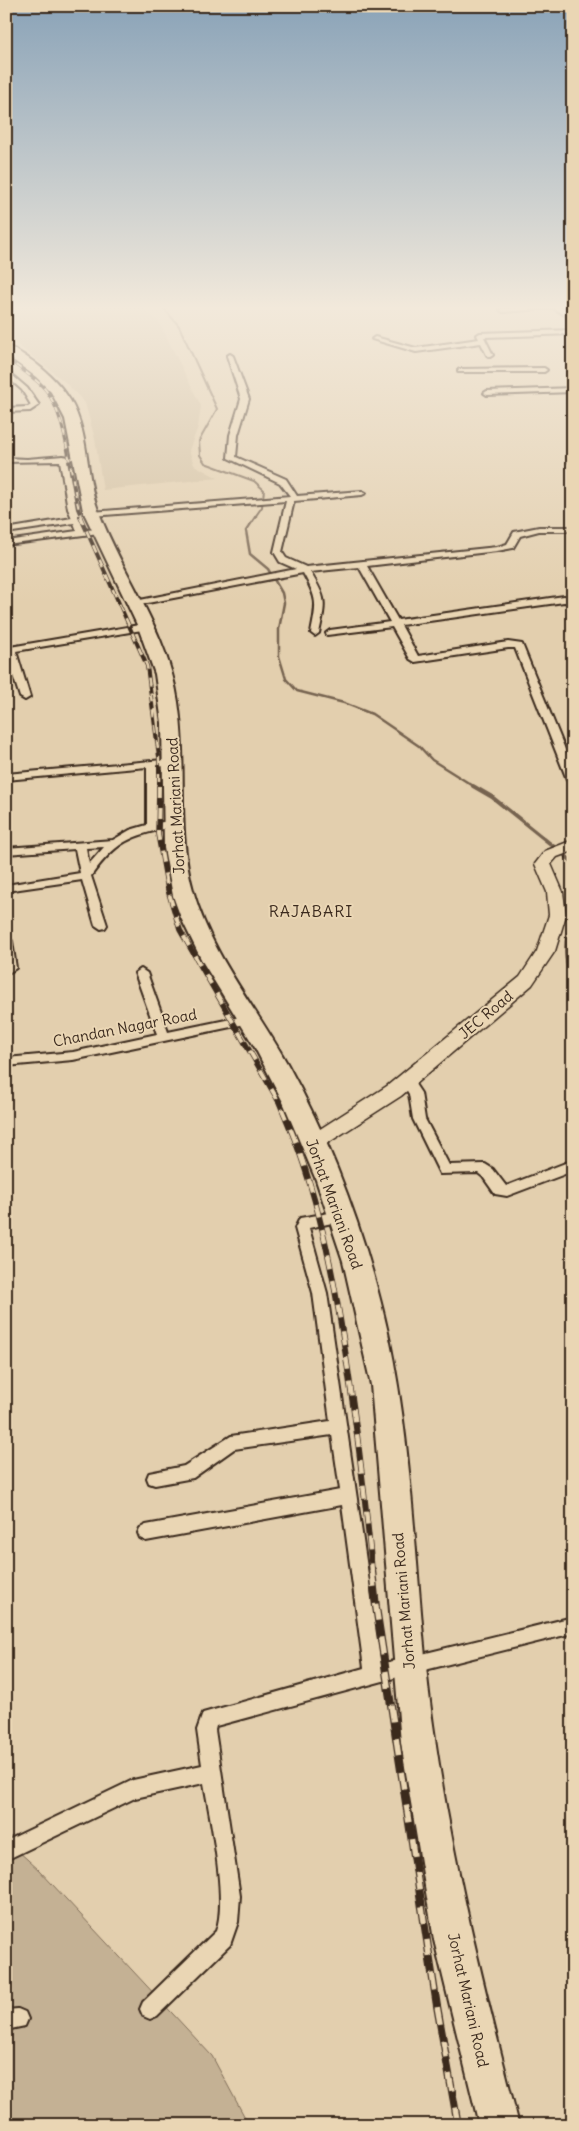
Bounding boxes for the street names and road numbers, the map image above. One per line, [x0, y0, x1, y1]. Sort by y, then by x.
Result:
street label: Jorhat Mariani Road [162, 737, 189, 875]
street label: JEC Road [455, 986, 517, 1043]
street label: Chandan Nagar Road [51, 1004, 199, 1051]
street label: Jorhat Mariani Road [302, 1136, 367, 1272]
street label: Jorhat Mariani Road [388, 1532, 419, 1670]
street label: Jorhat Mariani Road [444, 1931, 493, 2069]

